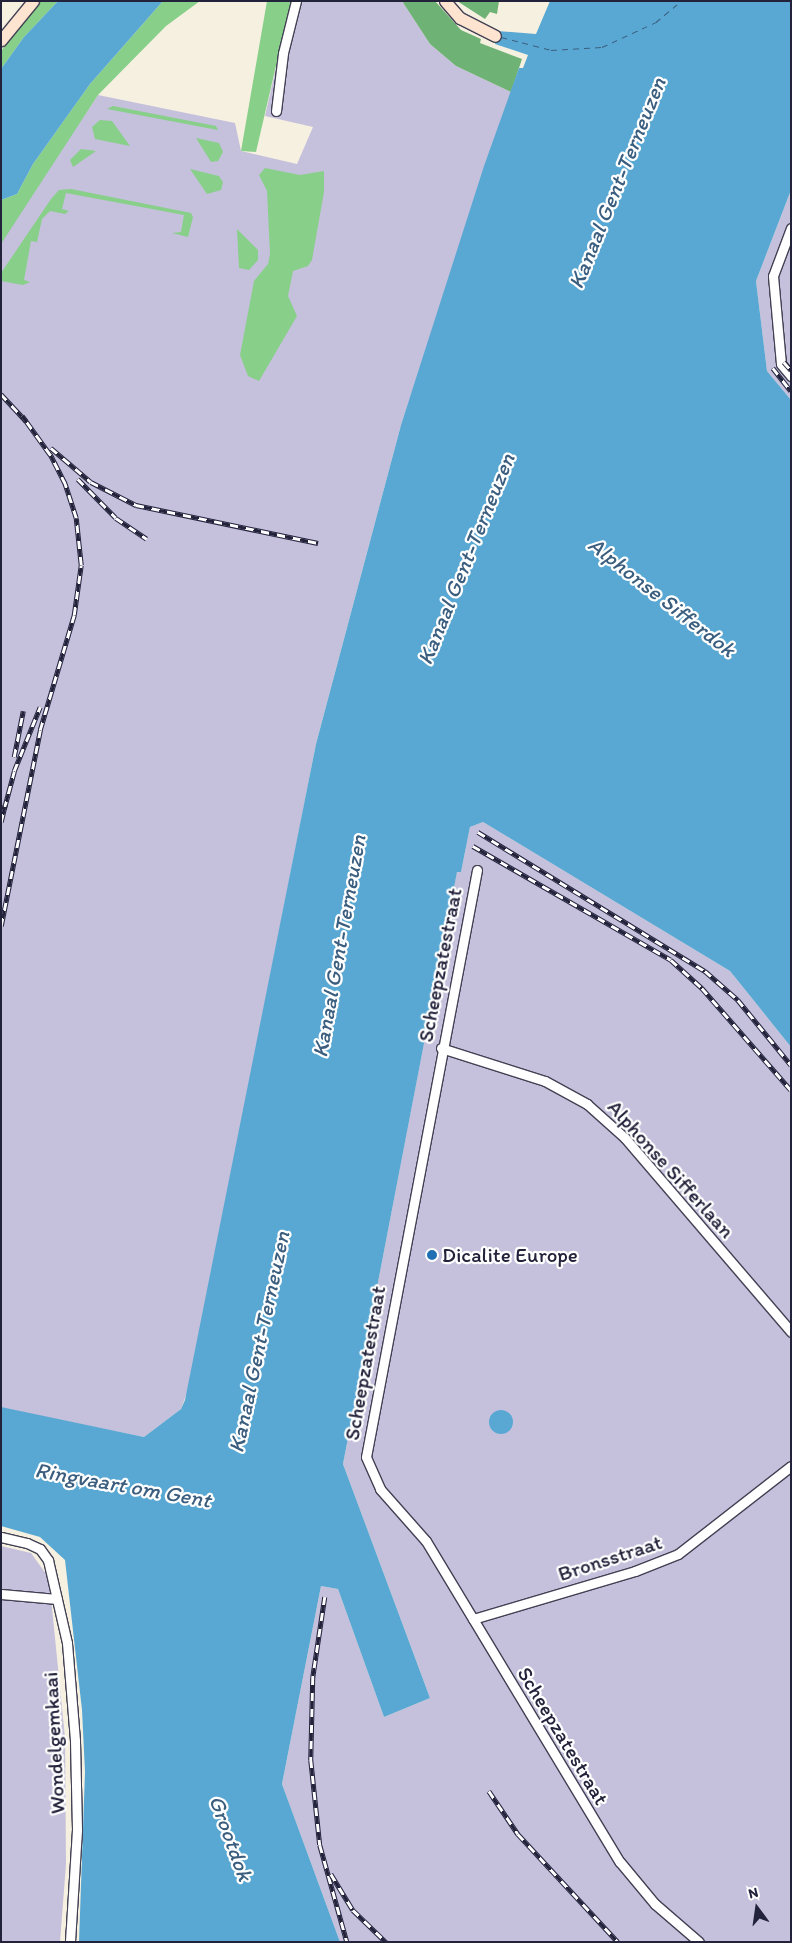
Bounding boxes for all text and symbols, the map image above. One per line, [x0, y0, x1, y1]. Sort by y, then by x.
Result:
water label: Kanaal Gent-Terneuzen [562, 73, 672, 293]
water label: Kanaal Gent-Terneuzen [411, 449, 521, 669]
water label: Alphonse Sifferdok [583, 531, 741, 663]
water label: Kanaal Gent-Terneuzen [306, 832, 372, 1060]
street label: Scheepzatestraat [413, 886, 467, 1044]
street label: Alphonse Sifferlaan [602, 1094, 740, 1244]
water label: Kanaal Gent-Terneuzen [223, 1229, 295, 1455]
place label: Dicalite Europe [442, 1242, 578, 1268]
marker: Dicalite Europe [426, 1249, 438, 1261]
street label: Scheepzatestraat [339, 1284, 391, 1442]
water label: Ringvaart om Gent [33, 1457, 213, 1513]
street label: Bronsstraat [555, 1529, 665, 1587]
street label: Scheepzatestraat [512, 1662, 614, 1810]
street label: Wondelgemkaai [38, 1671, 70, 1815]
water label: Grootdok [203, 1792, 259, 1884]
north arrow [732, 1883, 782, 1933]
text: N [747, 1884, 760, 1902]

